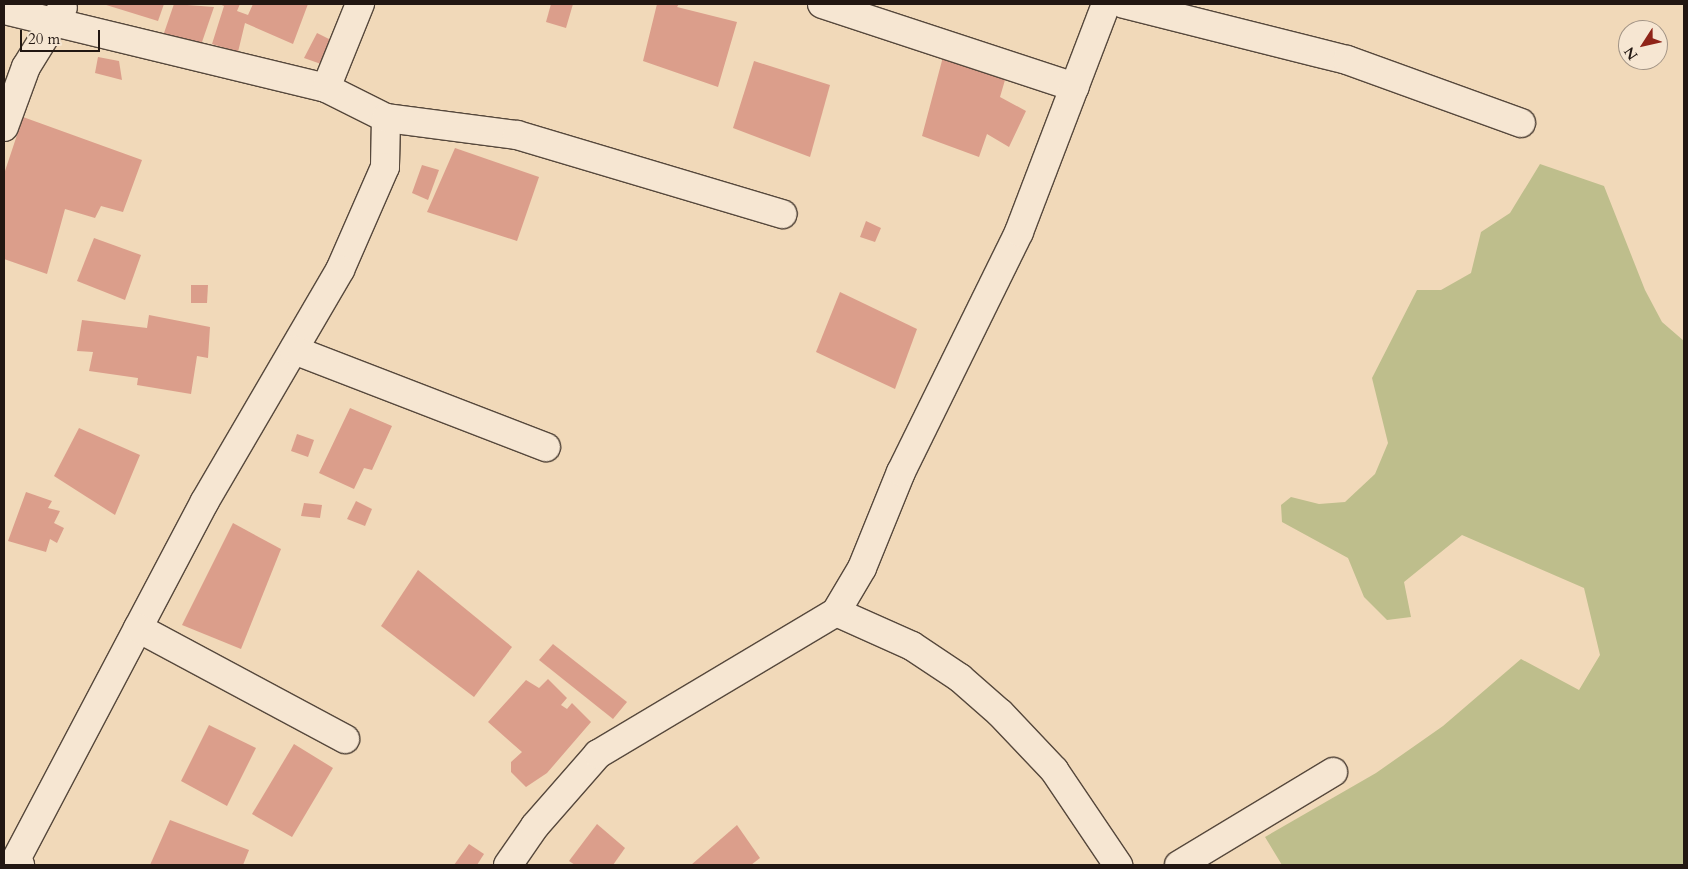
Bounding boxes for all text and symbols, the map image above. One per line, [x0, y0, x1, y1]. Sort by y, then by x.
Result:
scale bar [22, 20, 102, 52]
north arrow [1618, 20, 1668, 70]
text: 20 m [28, 29, 60, 49]
text: N [1620, 43, 1642, 64]

